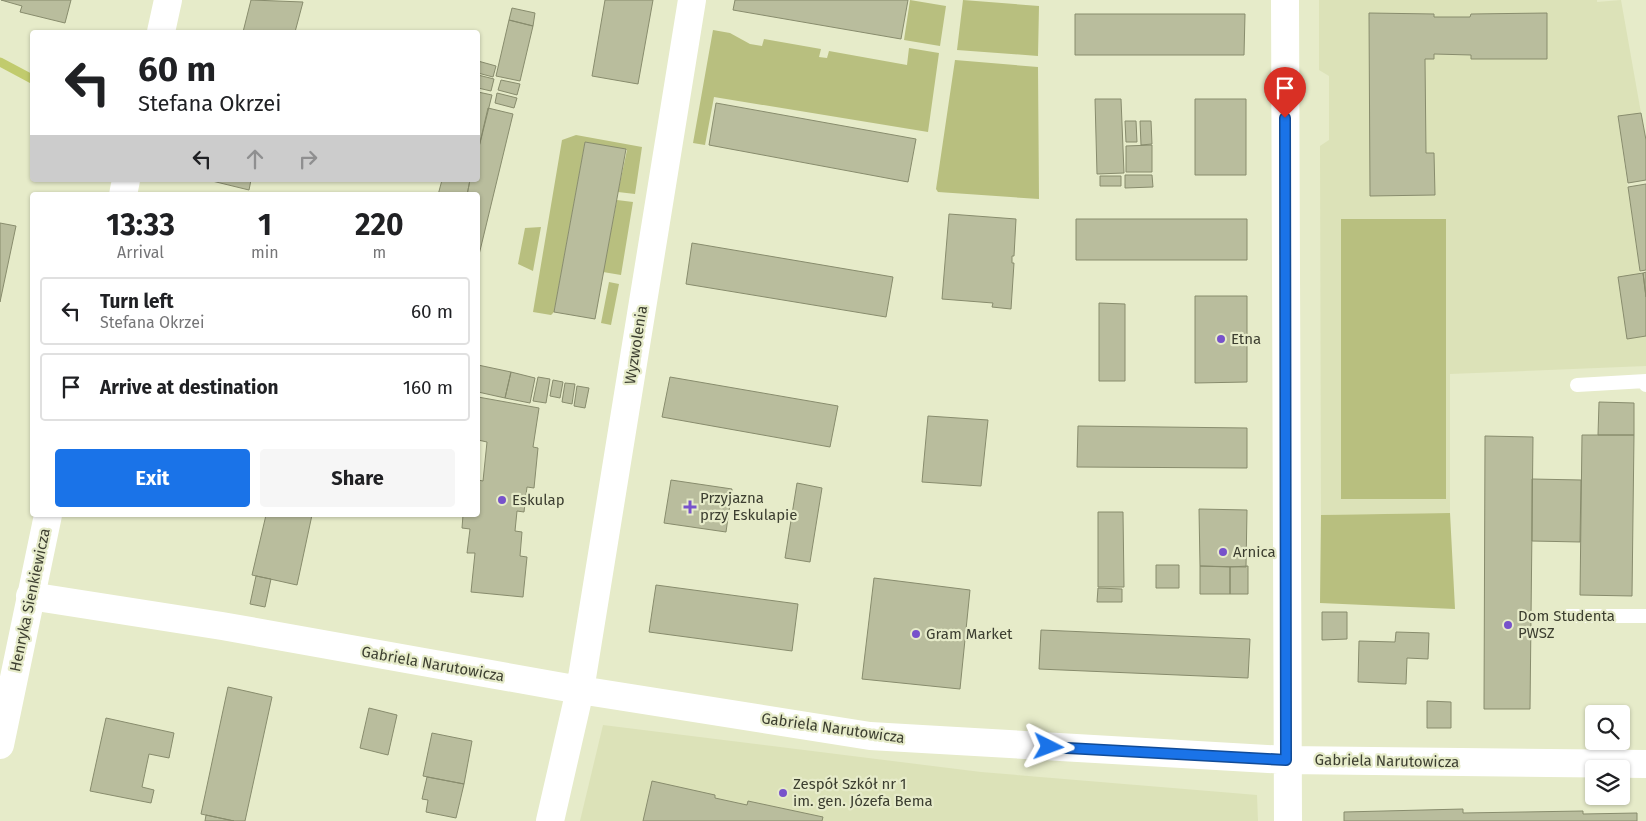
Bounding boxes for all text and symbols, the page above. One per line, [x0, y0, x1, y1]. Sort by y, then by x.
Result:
text: 60 m [138, 48, 216, 90]
icon: left [55, 50, 120, 115]
pin [1264, 67, 1306, 118]
icon: arrive [1271, 74, 1299, 102]
text: Stefana Okrzei [138, 90, 282, 117]
icon: left [188, 145, 216, 173]
icon: ahead [241, 145, 269, 173]
icon: right [294, 145, 322, 173]
text: 13:33 [106, 207, 175, 243]
text: 1 [258, 207, 272, 243]
text: 220 [355, 207, 404, 243]
text: Arrival [117, 243, 164, 262]
text: min [251, 243, 279, 262]
text: m [372, 243, 386, 262]
text: Turn left [100, 290, 174, 313]
icon: left [57, 297, 85, 325]
text: 60 m [411, 300, 453, 323]
street label: Wyzwolenia [621, 304, 651, 386]
text: Stefana Okrzei [100, 313, 204, 332]
place label: Etna [1231, 330, 1261, 348]
marker: Etna [1215, 333, 1227, 345]
icon: arrive [57, 373, 85, 401]
text: Arrive at destination [100, 376, 279, 399]
text: 160 m [403, 376, 453, 399]
button: Exit [55, 449, 250, 507]
button: Share [260, 449, 455, 507]
place label: Przyjazna przy Eskulapie [700, 489, 798, 524]
place label: Eskulap [512, 491, 565, 509]
marker: Eskulap [496, 494, 508, 506]
marker: Przyjazna przy Eskulapie [684, 501, 696, 513]
street label: Henryka Sienkiewicza [6, 527, 54, 673]
place label: Arnica [1233, 543, 1276, 561]
marker: Arnica [1217, 546, 1229, 558]
place label: Dom Studenta PWSZ [1518, 607, 1615, 642]
marker: Dom Studenta PWSZ [1502, 619, 1514, 631]
place label: Gram Market [926, 625, 1013, 643]
marker: Gram Market [910, 628, 922, 640]
street label: Gabriela Narutowicza [360, 643, 506, 685]
map controls [1585, 705, 1630, 805]
button: search [1585, 705, 1630, 750]
street label: Gabriela Narutowicza [760, 709, 906, 747]
position arrow [1022, 720, 1074, 772]
street label: Gabriela Narutowicza [1314, 751, 1460, 771]
button: layers [1585, 760, 1630, 805]
place label: Zespół Szkół nr 1 im. gen. Józefa Bema [793, 775, 933, 810]
marker: Zespół Szkół nr 1 im. gen. Józefa Bema [777, 787, 789, 799]

